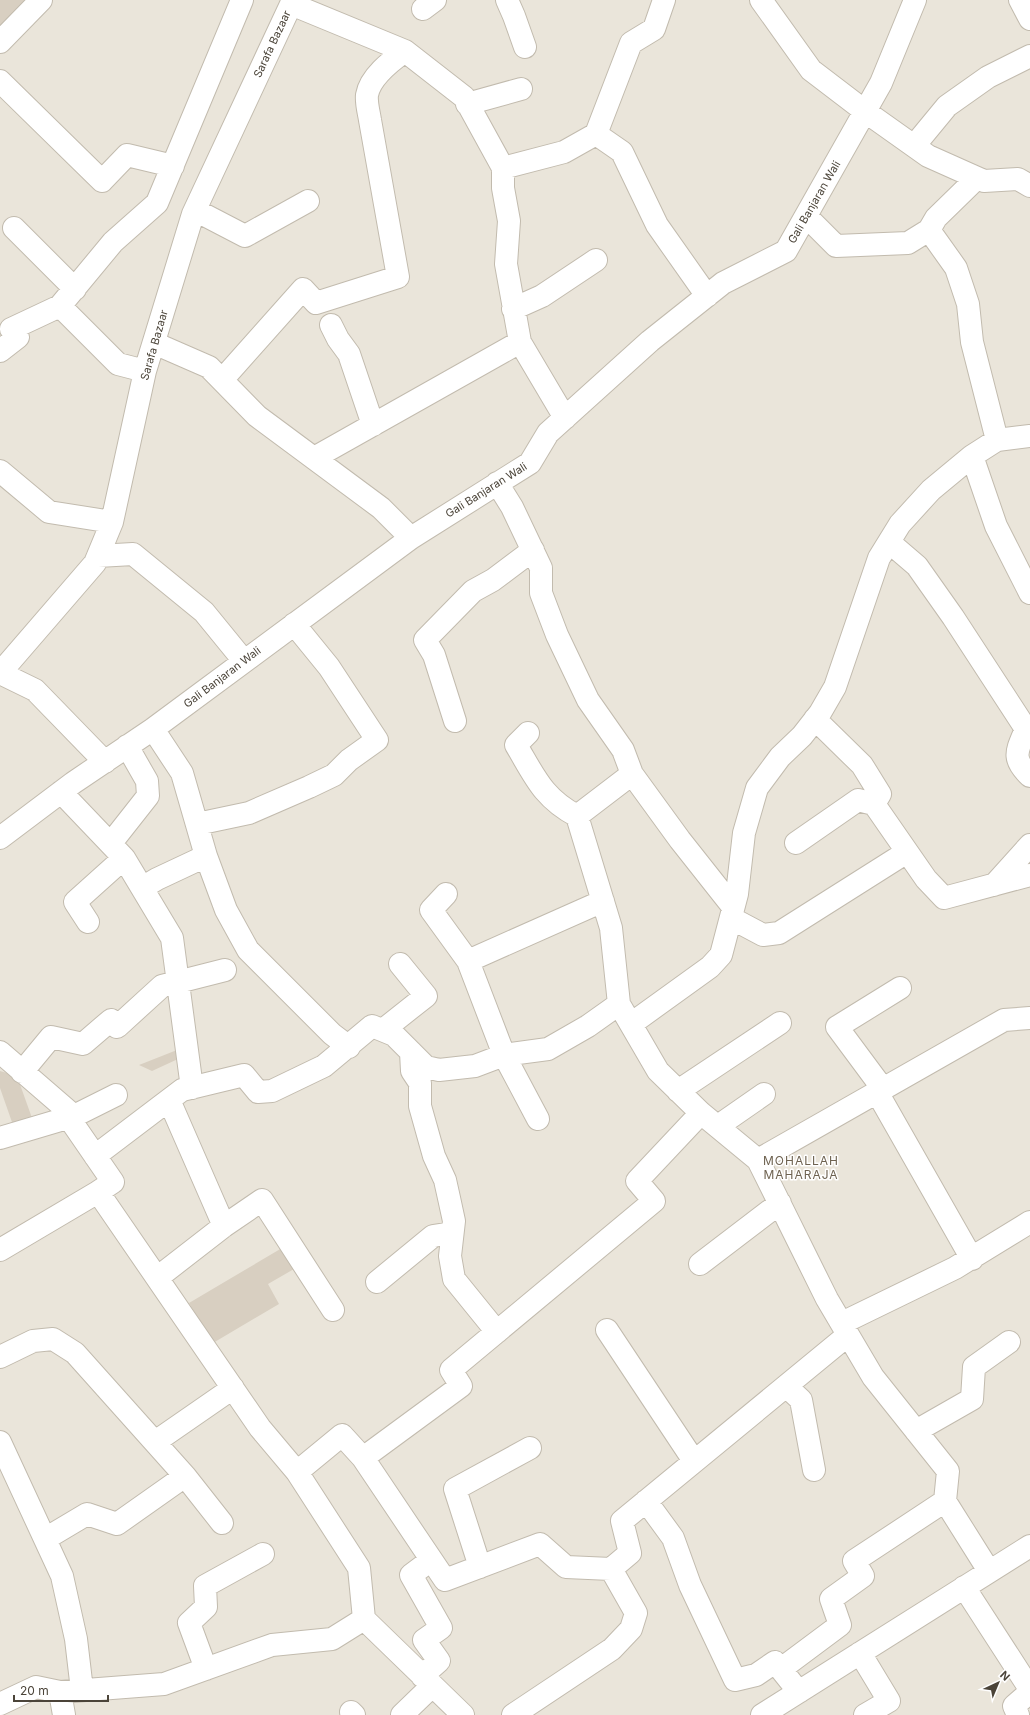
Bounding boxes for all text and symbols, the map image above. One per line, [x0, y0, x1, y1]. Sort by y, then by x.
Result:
street label: Sarafa Bazaar [250, 8, 294, 80]
street label: Gali Banjaran Wali [785, 158, 843, 246]
street label: Sarafa Bazaar [137, 308, 171, 382]
street label: Gali Banjaran Wali [443, 459, 529, 521]
street label: Gali Banjaran Wali [181, 643, 263, 711]
district label: MOHALLAH MAHARAJA [763, 1153, 839, 1182]
north arrow [978, 1663, 1018, 1703]
text: N [997, 1668, 1013, 1684]
scale bar [14, 1677, 108, 1703]
text: 20 m [20, 1683, 49, 1698]

